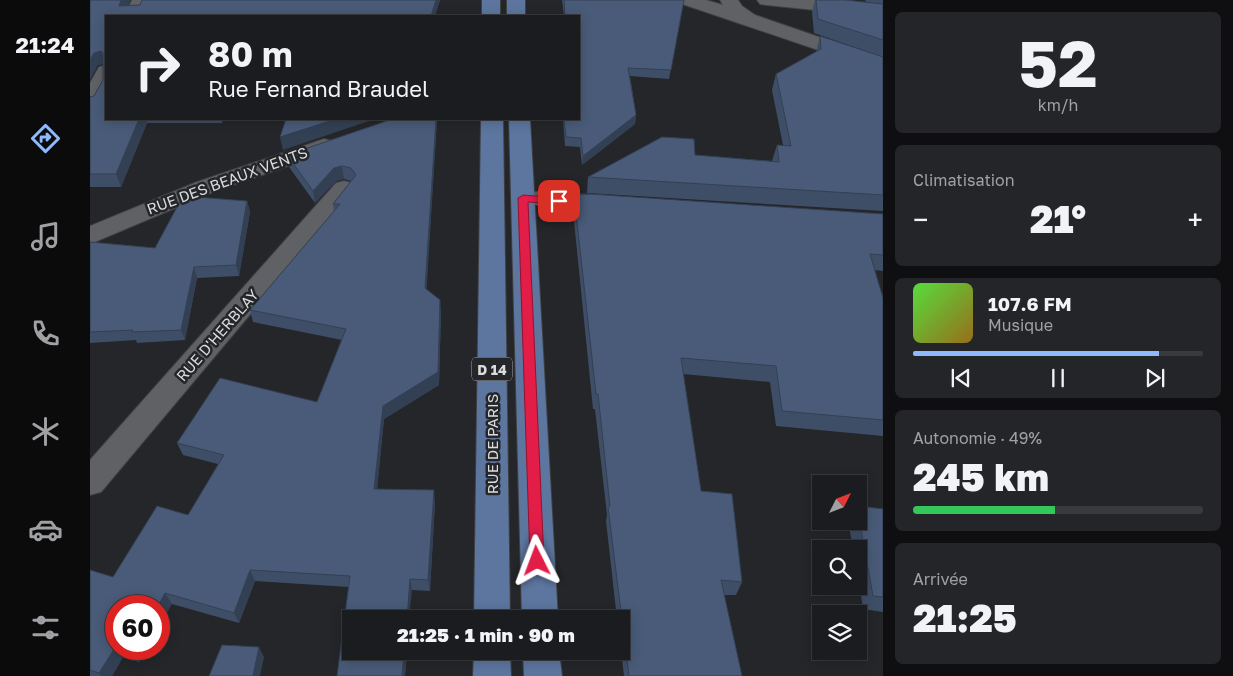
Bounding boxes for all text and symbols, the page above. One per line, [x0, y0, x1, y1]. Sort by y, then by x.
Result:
text: 52 [1018, 23, 1098, 101]
text: 21:24 [16, 31, 74, 58]
text: 80 m [208, 33, 293, 75]
icon: right [125, 35, 190, 100]
text: Rue Fernand Braudel [208, 75, 429, 102]
text: km/h [1038, 95, 1078, 115]
icon: directions [28, 121, 63, 156]
street label: RUE DES BEAUX VENTS [144, 143, 310, 217]
text: Climatisation [913, 170, 1015, 190]
pin [538, 180, 580, 222]
icon: arrive [545, 187, 573, 215]
text: 21° [1030, 196, 1086, 241]
text: − [913, 203, 928, 236]
text: + [1188, 203, 1203, 236]
icon: music [28, 219, 63, 254]
street label: RUE D'HERBLAY [172, 285, 262, 385]
text: 107.6 FM [988, 292, 1072, 315]
text: Musique [988, 315, 1053, 335]
icon: phone [28, 316, 63, 351]
road number: D 14 [472, 358, 512, 380]
icon: previous [947, 364, 975, 392]
icon: pause [1044, 364, 1072, 392]
icon: next [1141, 364, 1169, 392]
street label: RUE DE PARIS [483, 394, 501, 494]
icon: climate [28, 414, 63, 449]
text: Autonomie · 49% [913, 428, 1042, 448]
text: 245 km [913, 454, 1049, 499]
north arrow [812, 475, 868, 530]
map controls [812, 475, 867, 660]
icon: car [28, 512, 63, 547]
position arrow [510, 534, 562, 586]
button: search [812, 540, 867, 595]
text: Arrivée [913, 569, 968, 589]
speed limit sign: 60 [105, 595, 170, 660]
text: 21:25 [913, 595, 1017, 640]
button: layers [812, 605, 867, 660]
icon: filters [28, 610, 63, 645]
text: 21:25 · 1 min · 90 m [397, 623, 575, 646]

